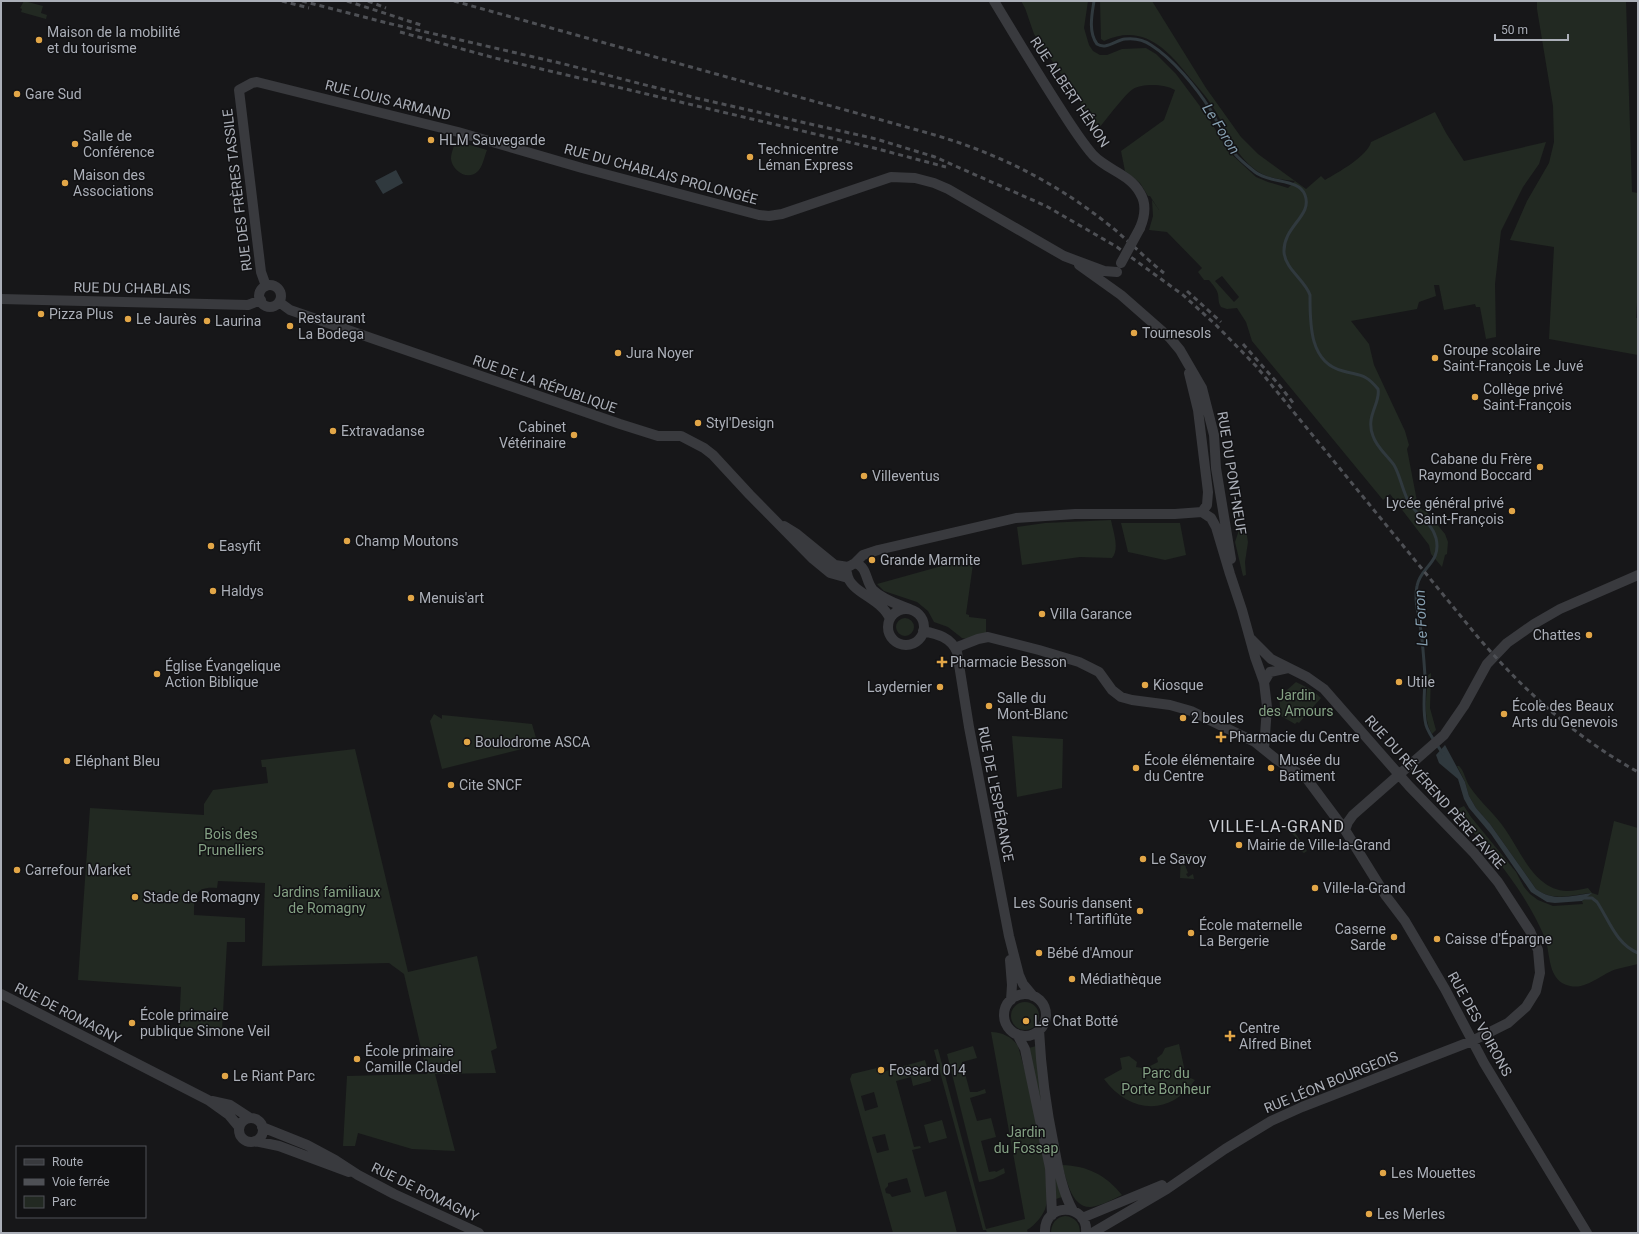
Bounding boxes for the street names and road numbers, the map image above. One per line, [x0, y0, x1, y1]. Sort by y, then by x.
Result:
street label: RUE ALBERT HÉNON [1027, 33, 1114, 150]
street label: RUE LOUIS ARMAND [324, 77, 452, 123]
street label: RUE DES FRÈRES TASSILE [218, 108, 255, 272]
street label: RUE DU CHABLAIS PROLONGÉE [563, 139, 760, 208]
street label: RUE DU CHABLAIS [73, 279, 191, 297]
street label: RUE DE LA RÉPUBLIQUE [471, 351, 619, 416]
street label: RUE DU PONT-NEUF [1214, 410, 1250, 536]
street label: RUE DU RÉVÉREND PÈRE FAVRE [1362, 711, 1509, 872]
street label: RUE DE L'ESPÉRANCE [975, 725, 1018, 863]
street label: RUE DES VOIRONS [1445, 969, 1515, 1079]
street label: RUE DE ROMAGNY [12, 979, 124, 1047]
street label: RUE LÉON BOURGEOIS [1261, 1047, 1400, 1116]
street label: RUE DE ROMAGNY [369, 1159, 482, 1225]

